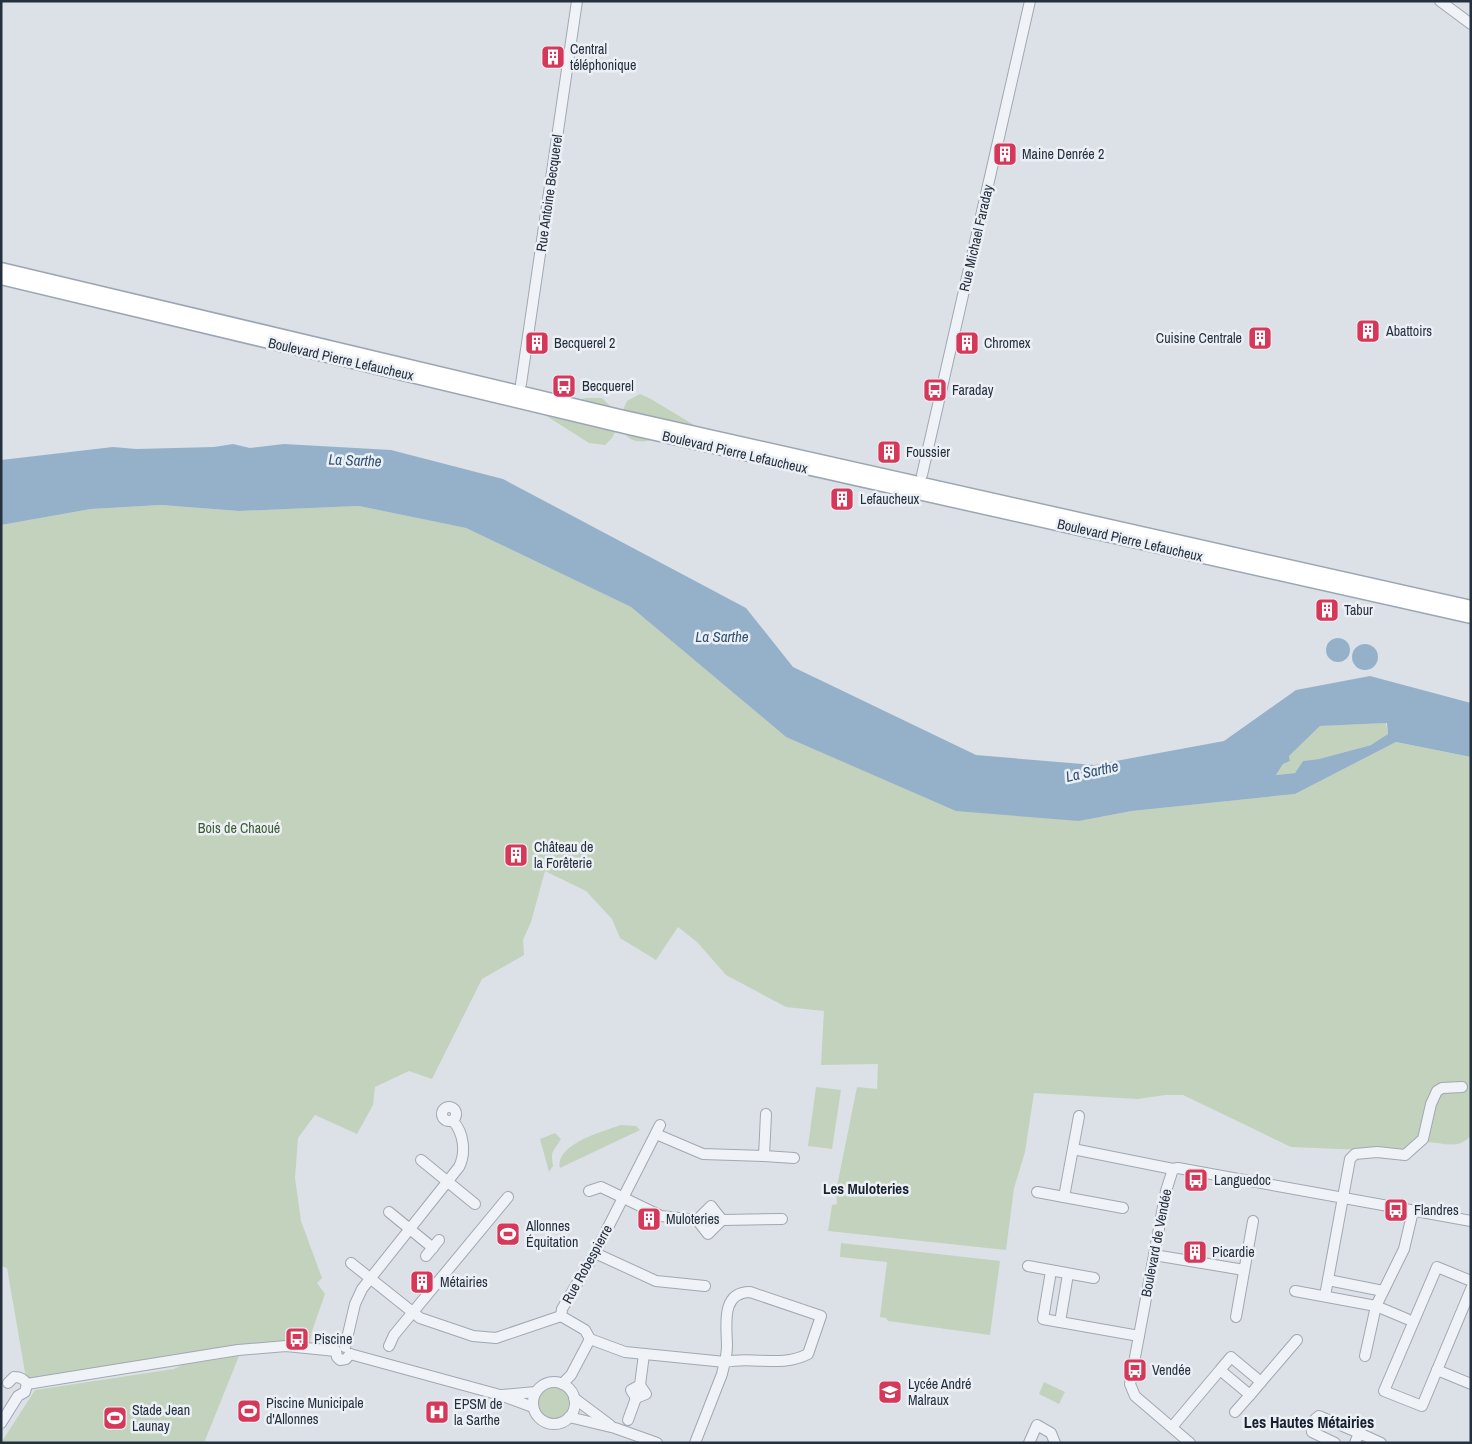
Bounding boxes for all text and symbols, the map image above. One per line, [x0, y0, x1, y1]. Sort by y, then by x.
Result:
place label: Central téléphonique [570, 40, 636, 74]
building icon: Central téléphonique [540, 44, 566, 70]
street label: Rue Antoine Becquerel [532, 133, 566, 253]
building icon: Maine Denrée 2 [992, 141, 1018, 167]
place label: Maine Denrée 2 [1022, 145, 1104, 163]
street label: Rue Michael Faraday [955, 183, 997, 293]
building icon: Abattoirs [1355, 318, 1381, 344]
place label: Abattoirs [1385, 322, 1432, 340]
building icon: Cuisine Centrale [1247, 325, 1273, 351]
place label: Cuisine Centrale [1156, 329, 1242, 347]
building icon: Becquerel 2 [524, 330, 550, 356]
building icon: Chromex [954, 330, 980, 356]
street label: Boulevard Pierre Lefaucheux [267, 334, 416, 385]
place label: Becquerel 2 [554, 334, 615, 352]
place label: Chromex [984, 334, 1031, 352]
bus stop icon: Becquerel [551, 373, 577, 399]
place label: Becquerel [582, 377, 634, 395]
bus stop icon: Faraday [922, 377, 948, 403]
place label: Faraday [952, 381, 994, 399]
street label: Boulevard Pierre Lefaucheux [661, 427, 810, 478]
building icon: Foussier [876, 439, 902, 465]
place label: Foussier [906, 443, 950, 461]
water label: La Sarthe [328, 449, 382, 471]
building icon: Lefaucheux [829, 486, 855, 512]
place label: Lefaucheux [860, 490, 920, 508]
street label: Boulevard Pierre Lefaucheux [1056, 515, 1205, 566]
building icon: Tabur [1314, 597, 1340, 623]
place label: Tabur [1344, 601, 1373, 619]
water label: La Sarthe [695, 626, 749, 647]
water label: La Sarthe [1064, 755, 1120, 787]
park label: Bois de Chaoué [198, 819, 280, 837]
place label: Château de la Forêterie [534, 838, 593, 872]
building icon: Château de la Forêterie [503, 842, 529, 868]
bus stop icon: Languedoc [1183, 1167, 1209, 1193]
place label: Languedoc [1214, 1171, 1271, 1189]
district label: Les Muloteries [823, 1178, 909, 1199]
street label: Boulevard de Vendée [1137, 1187, 1175, 1299]
bus stop icon: Flandres [1383, 1197, 1409, 1223]
place label: Flandres [1414, 1201, 1459, 1219]
building icon: Muloteries [636, 1206, 662, 1232]
place label: Muloteries [666, 1210, 720, 1228]
place label: Allonnes Équitation [525, 1217, 578, 1251]
sports icon: Allonnes Équitation [495, 1221, 521, 1247]
street label: Rue Robespierre [558, 1221, 616, 1307]
building icon: Picardie [1182, 1239, 1208, 1265]
place label: Picardie [1212, 1243, 1255, 1261]
building icon: Métairies [409, 1269, 435, 1295]
place label: Métairies [440, 1273, 488, 1291]
bus stop icon: Piscine [284, 1326, 310, 1352]
place label: Piscine [314, 1330, 352, 1348]
bus stop icon: Vendée [1122, 1357, 1148, 1383]
place label: Vendée [1152, 1361, 1191, 1379]
place label: Lycée André Malraux [908, 1375, 971, 1409]
school or university icon: Lycée André Malraux [877, 1379, 903, 1405]
place label: Piscine Municipale d'Allonnes [266, 1394, 364, 1428]
place label: EPSM de la Sarthe [454, 1395, 503, 1429]
sports icon: Piscine Municipale d'Allonnes [236, 1398, 262, 1424]
hospital icon: EPSM de la Sarthe [424, 1399, 450, 1425]
place label: Stade Jean Launay [132, 1401, 190, 1435]
sports icon: Stade Jean Launay [102, 1405, 128, 1431]
district label: Les Hautes Métairies [1244, 1411, 1374, 1433]

